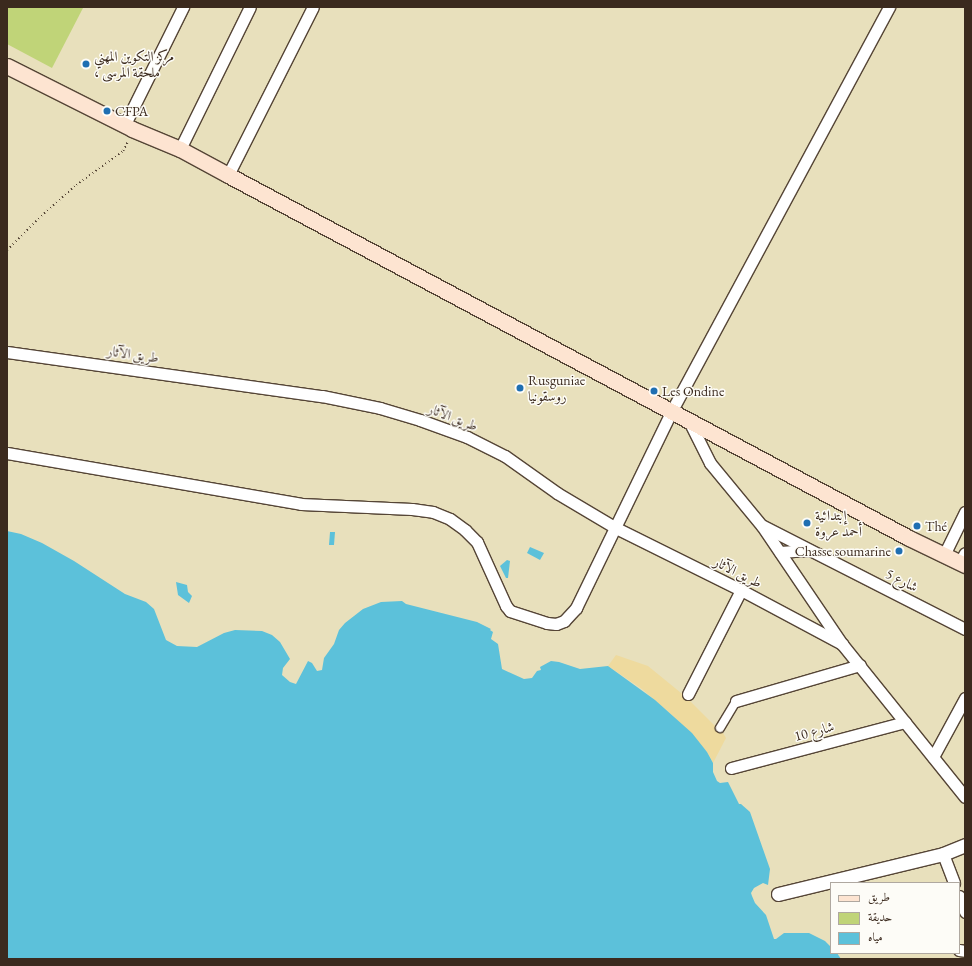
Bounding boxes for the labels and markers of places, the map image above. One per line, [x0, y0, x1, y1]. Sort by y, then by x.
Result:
place label: مركز التكوين المهني ، ملحقة المرسى [94, 48, 174, 80]
marker: مركز التكوين المهني ، ملحقة المرسى [81, 59, 91, 69]
place label: CFPA [115, 103, 148, 119]
marker: CFPA [102, 106, 112, 116]
place label: Rusguniae روسقونيا [528, 372, 585, 404]
marker: Rusguniae روسقونيا [515, 383, 525, 393]
place label: Les Ondine [662, 383, 724, 399]
marker: Les Ondine [649, 386, 659, 396]
place label: إبتدائية أحمد عروة [815, 507, 862, 540]
marker: إبتدائية أحمد عروة [802, 518, 812, 528]
place label: Thé [925, 518, 947, 534]
marker: Thé [912, 521, 922, 531]
place label: Chasse soumarine [795, 543, 891, 559]
marker: Chasse soumarine [894, 546, 904, 556]

